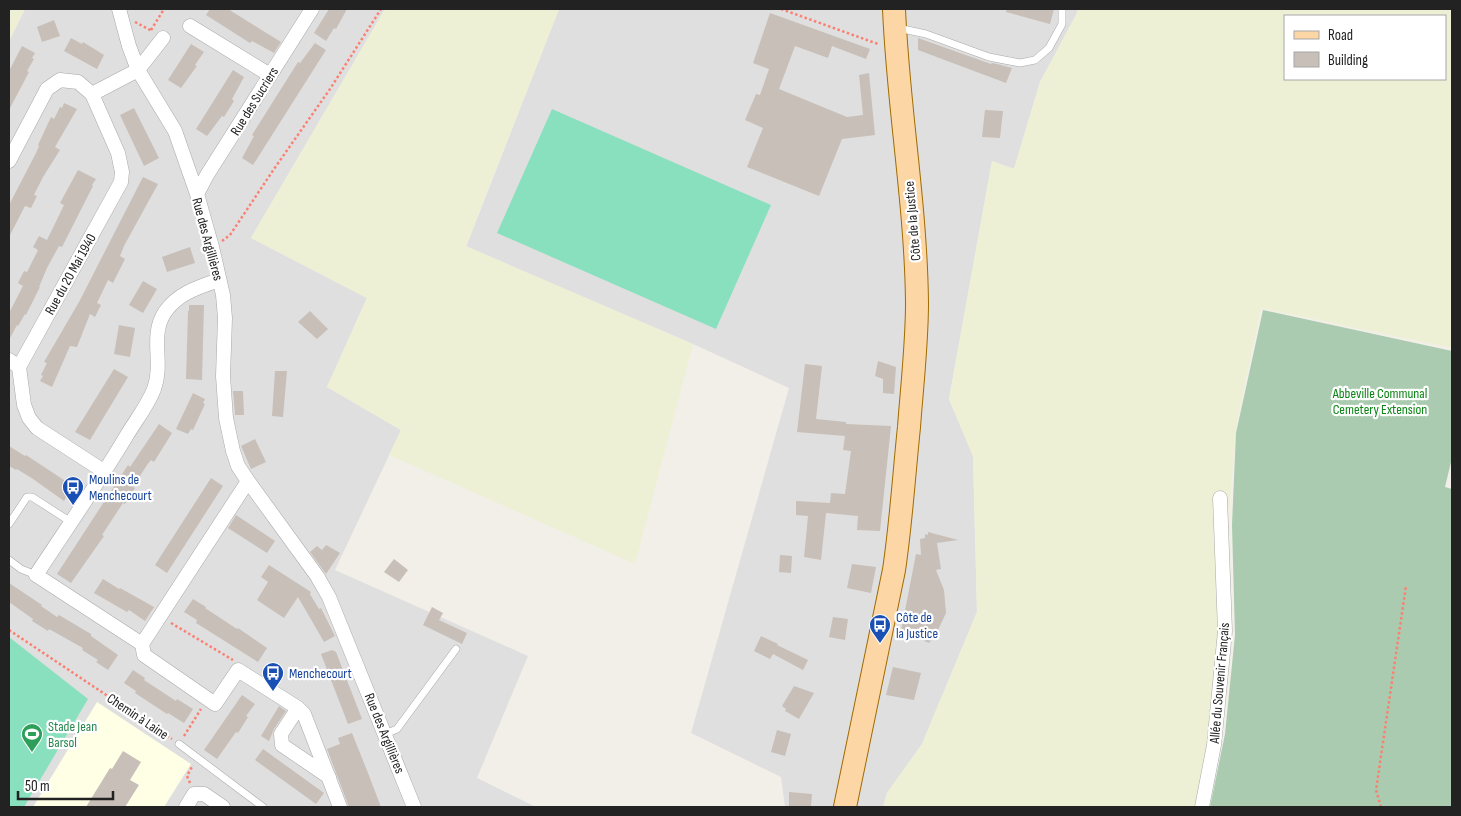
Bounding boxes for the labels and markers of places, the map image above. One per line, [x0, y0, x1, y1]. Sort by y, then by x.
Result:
place label: Moulins de Menchecourt [89, 471, 152, 504]
bus stop icon: Moulins de Menchecourt [61, 475, 85, 506]
place label: Côte de la Justice [896, 609, 938, 642]
bus stop icon: Côte de la Justice [868, 613, 892, 644]
bus stop icon: Menchecourt [261, 661, 285, 692]
place label: Menchecourt [289, 665, 352, 682]
place label: Stade Jean Barsol [48, 718, 97, 751]
sports icon: Stade Jean Barsol [20, 722, 44, 753]

